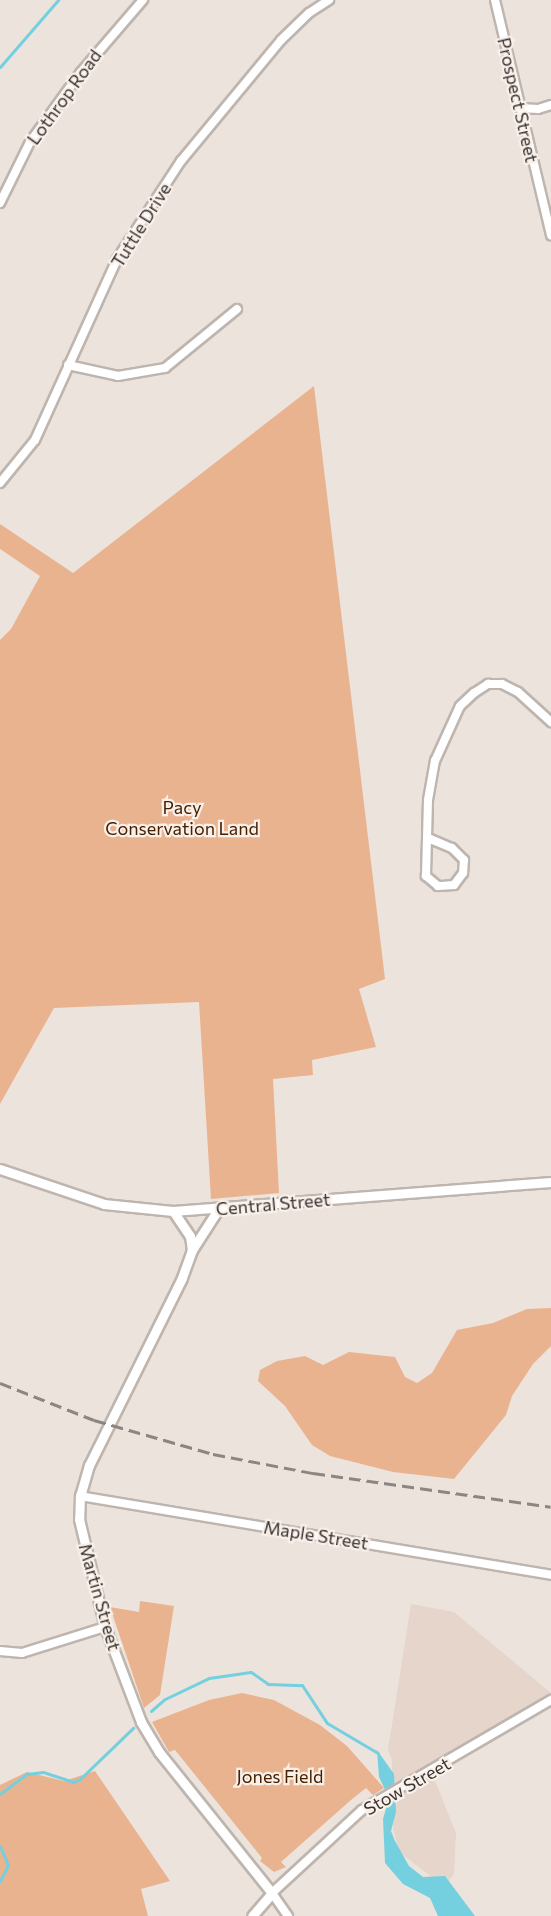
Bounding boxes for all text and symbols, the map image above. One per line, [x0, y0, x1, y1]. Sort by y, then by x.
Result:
street label: Prospect Street [493, 35, 543, 165]
street label: Lothrop Road [22, 45, 106, 149]
street label: Tuttle Drive [106, 179, 176, 271]
park label: Pacy Conservation Land [105, 797, 259, 840]
street label: Central Street [215, 1188, 331, 1220]
street label: Maple Street [262, 1516, 370, 1554]
street label: Martin Street [74, 1541, 126, 1653]
street label: Stow Street [360, 1752, 454, 1820]
park label: Jones Field [237, 1765, 323, 1787]

